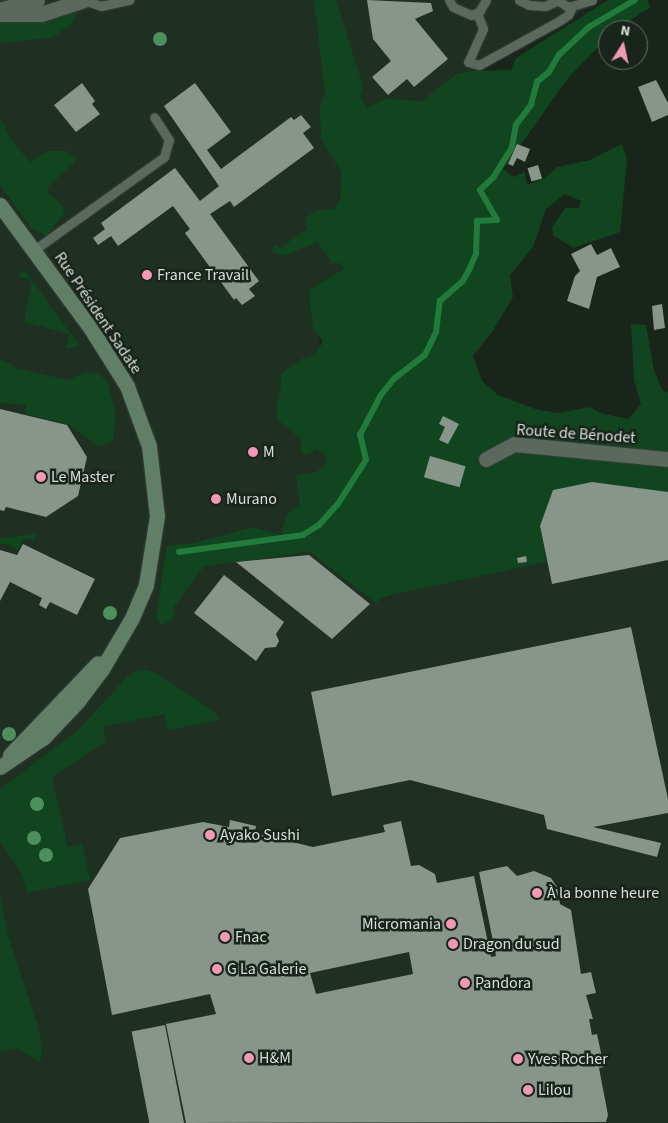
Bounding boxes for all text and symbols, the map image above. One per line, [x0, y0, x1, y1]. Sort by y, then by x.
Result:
north arrow [598, 20, 648, 70]
text: N [619, 21, 632, 42]
street label: Rue Président Sadate [50, 249, 146, 377]
place label: France Travail [157, 265, 249, 285]
marker: France Travail [141, 269, 153, 281]
street label: Route de Bénodet [516, 420, 636, 448]
place label: M [263, 442, 275, 462]
marker: M [247, 446, 259, 458]
place label: Le Master [51, 467, 114, 487]
marker: Le Master [35, 471, 47, 483]
place label: Murano [226, 489, 277, 509]
marker: Murano [210, 493, 222, 505]
place label: Ayako Sushi [220, 825, 300, 845]
marker: Ayako Sushi [204, 829, 216, 841]
place label: À la bonne heure [547, 883, 659, 903]
marker: À la bonne heure [531, 887, 543, 899]
place label: Micromania [362, 914, 441, 934]
marker: Micromania [445, 918, 457, 930]
place label: Fnac [235, 927, 267, 947]
marker: Fnac [219, 931, 231, 943]
place label: Dragon du sud [463, 934, 560, 954]
marker: Dragon du sud [447, 938, 459, 950]
place label: G La Galerie [227, 959, 306, 979]
marker: G La Galerie [211, 963, 223, 975]
place label: Pandora [475, 973, 531, 993]
marker: Pandora [459, 977, 471, 989]
place label: H&M [259, 1048, 291, 1068]
place label: Yves Rocher [528, 1049, 608, 1069]
marker: H&M [243, 1052, 255, 1064]
marker: Yves Rocher [512, 1053, 524, 1065]
place label: Lilou [538, 1080, 571, 1100]
marker: Lilou [522, 1084, 534, 1096]

